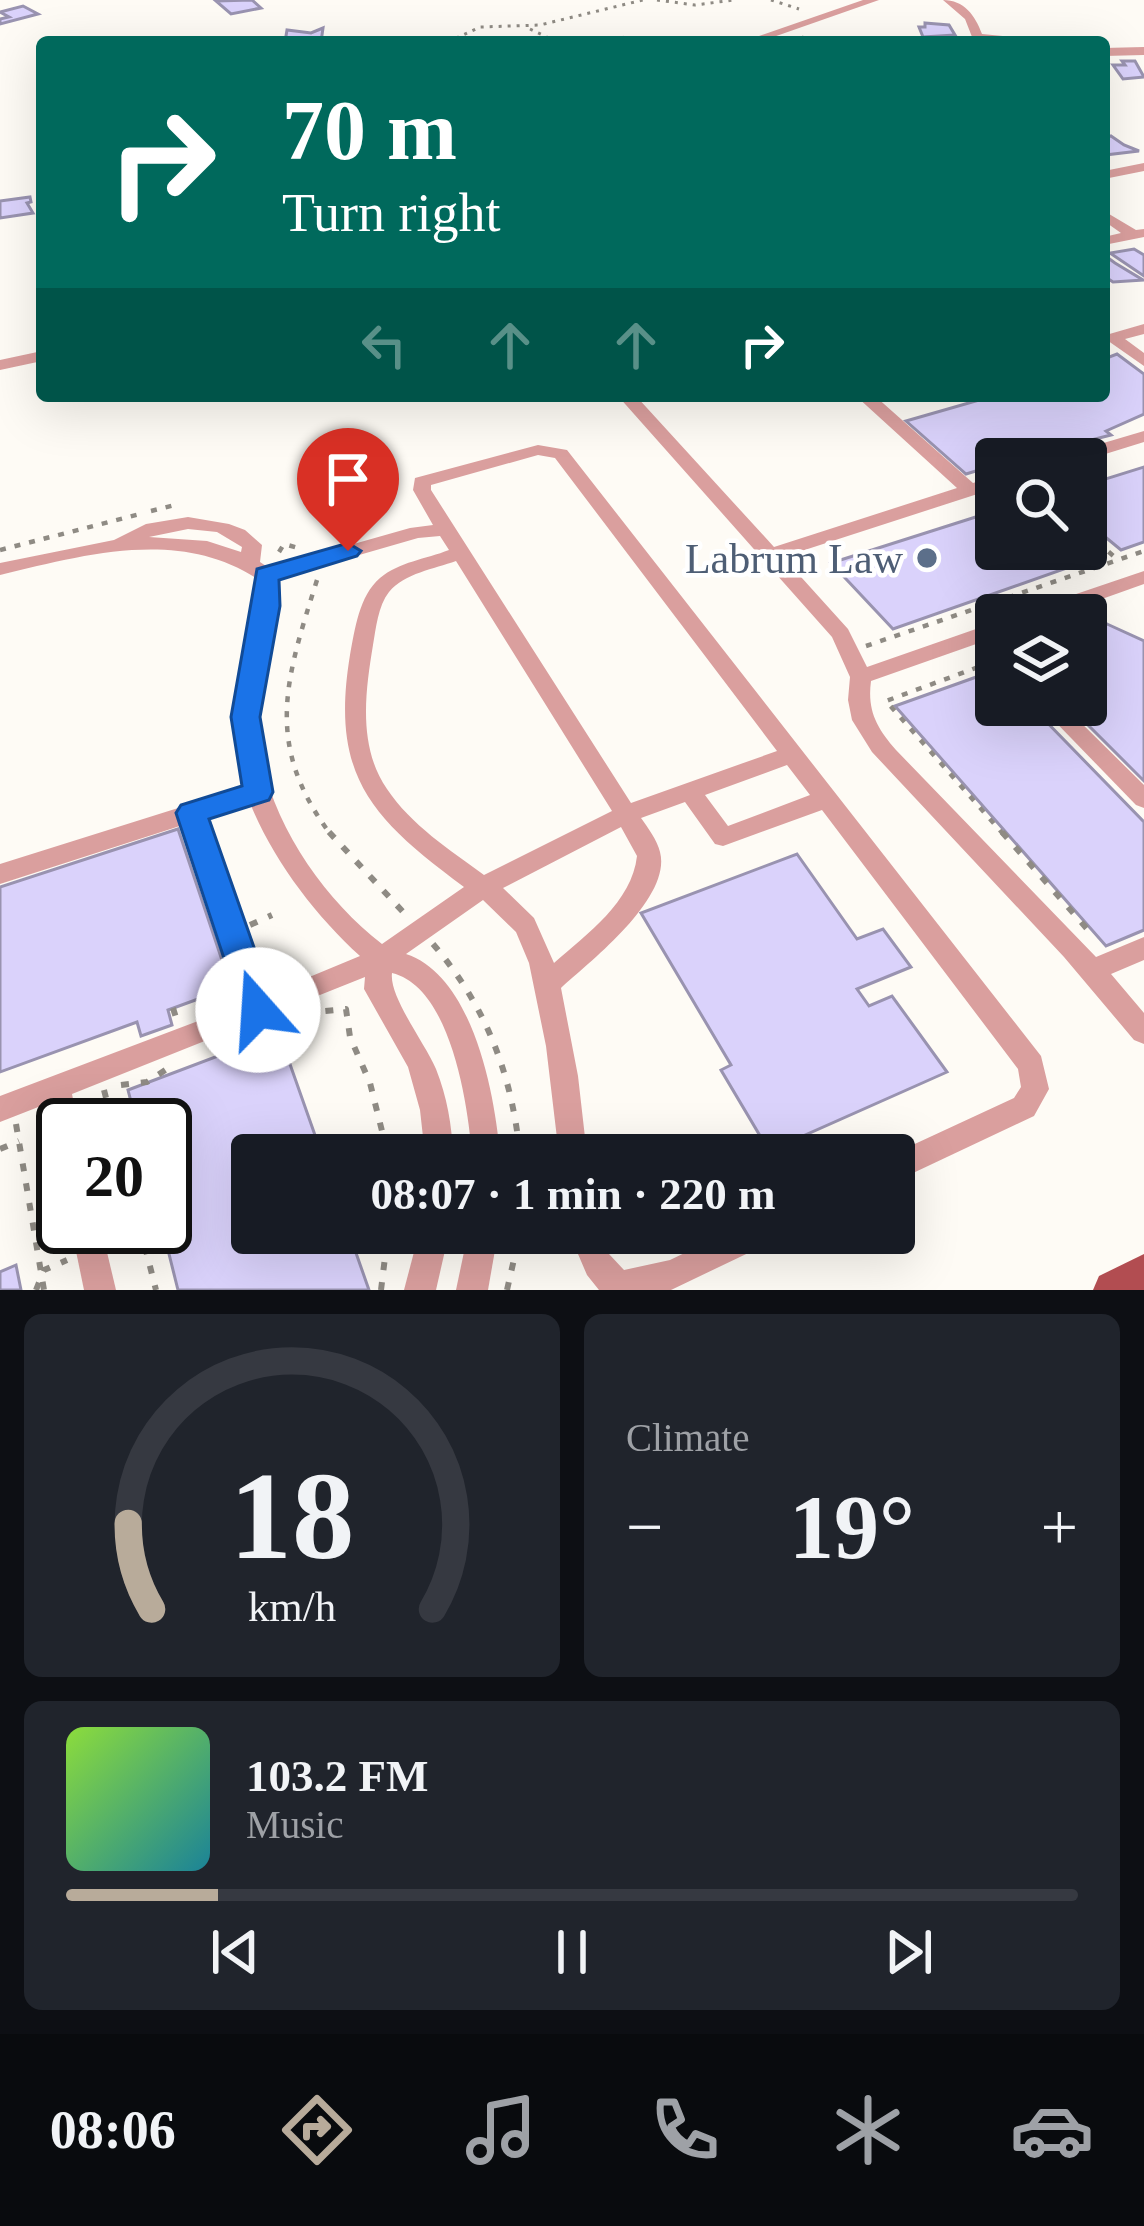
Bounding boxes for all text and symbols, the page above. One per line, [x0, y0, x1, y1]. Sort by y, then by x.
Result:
icon: right [84, 84, 240, 240]
text: 70 m [282, 84, 457, 177]
text: Turn right [282, 183, 501, 243]
icon: left [351, 312, 417, 378]
icon: ahead [477, 312, 543, 378]
icon: ahead [603, 312, 669, 378]
icon: right [729, 312, 795, 378]
pin [297, 428, 399, 551]
map controls [975, 438, 1107, 726]
button: search [975, 438, 1107, 570]
icon: arrive [315, 446, 381, 512]
place label: Labrum Law [685, 536, 904, 582]
marker: Labrum Law [914, 545, 940, 571]
button: layers [975, 594, 1107, 726]
position arrow [195, 947, 321, 1073]
speed limit sign: 20 [36, 1098, 192, 1254]
text: 08:07 · 1 min · 220 m [371, 1169, 776, 1219]
text: Climate [626, 1416, 749, 1459]
text: 18 [230, 1447, 354, 1585]
text: 19° [789, 1478, 915, 1577]
text: − [626, 1490, 663, 1563]
text: + [1041, 1490, 1078, 1563]
text: km/h [248, 1582, 336, 1629]
text: 103.2 FM [246, 1751, 428, 1801]
text: Music [246, 1803, 344, 1846]
icon: previous [202, 1919, 268, 1985]
icon: pause [539, 1919, 605, 1985]
icon: next [876, 1919, 942, 1985]
icon: directions [275, 2088, 359, 2172]
icon: music [459, 2088, 543, 2172]
icon: phone [643, 2088, 727, 2172]
icon: climate [826, 2088, 910, 2172]
icon: car [1010, 2088, 1094, 2172]
text: 08:06 [50, 2100, 176, 2160]

